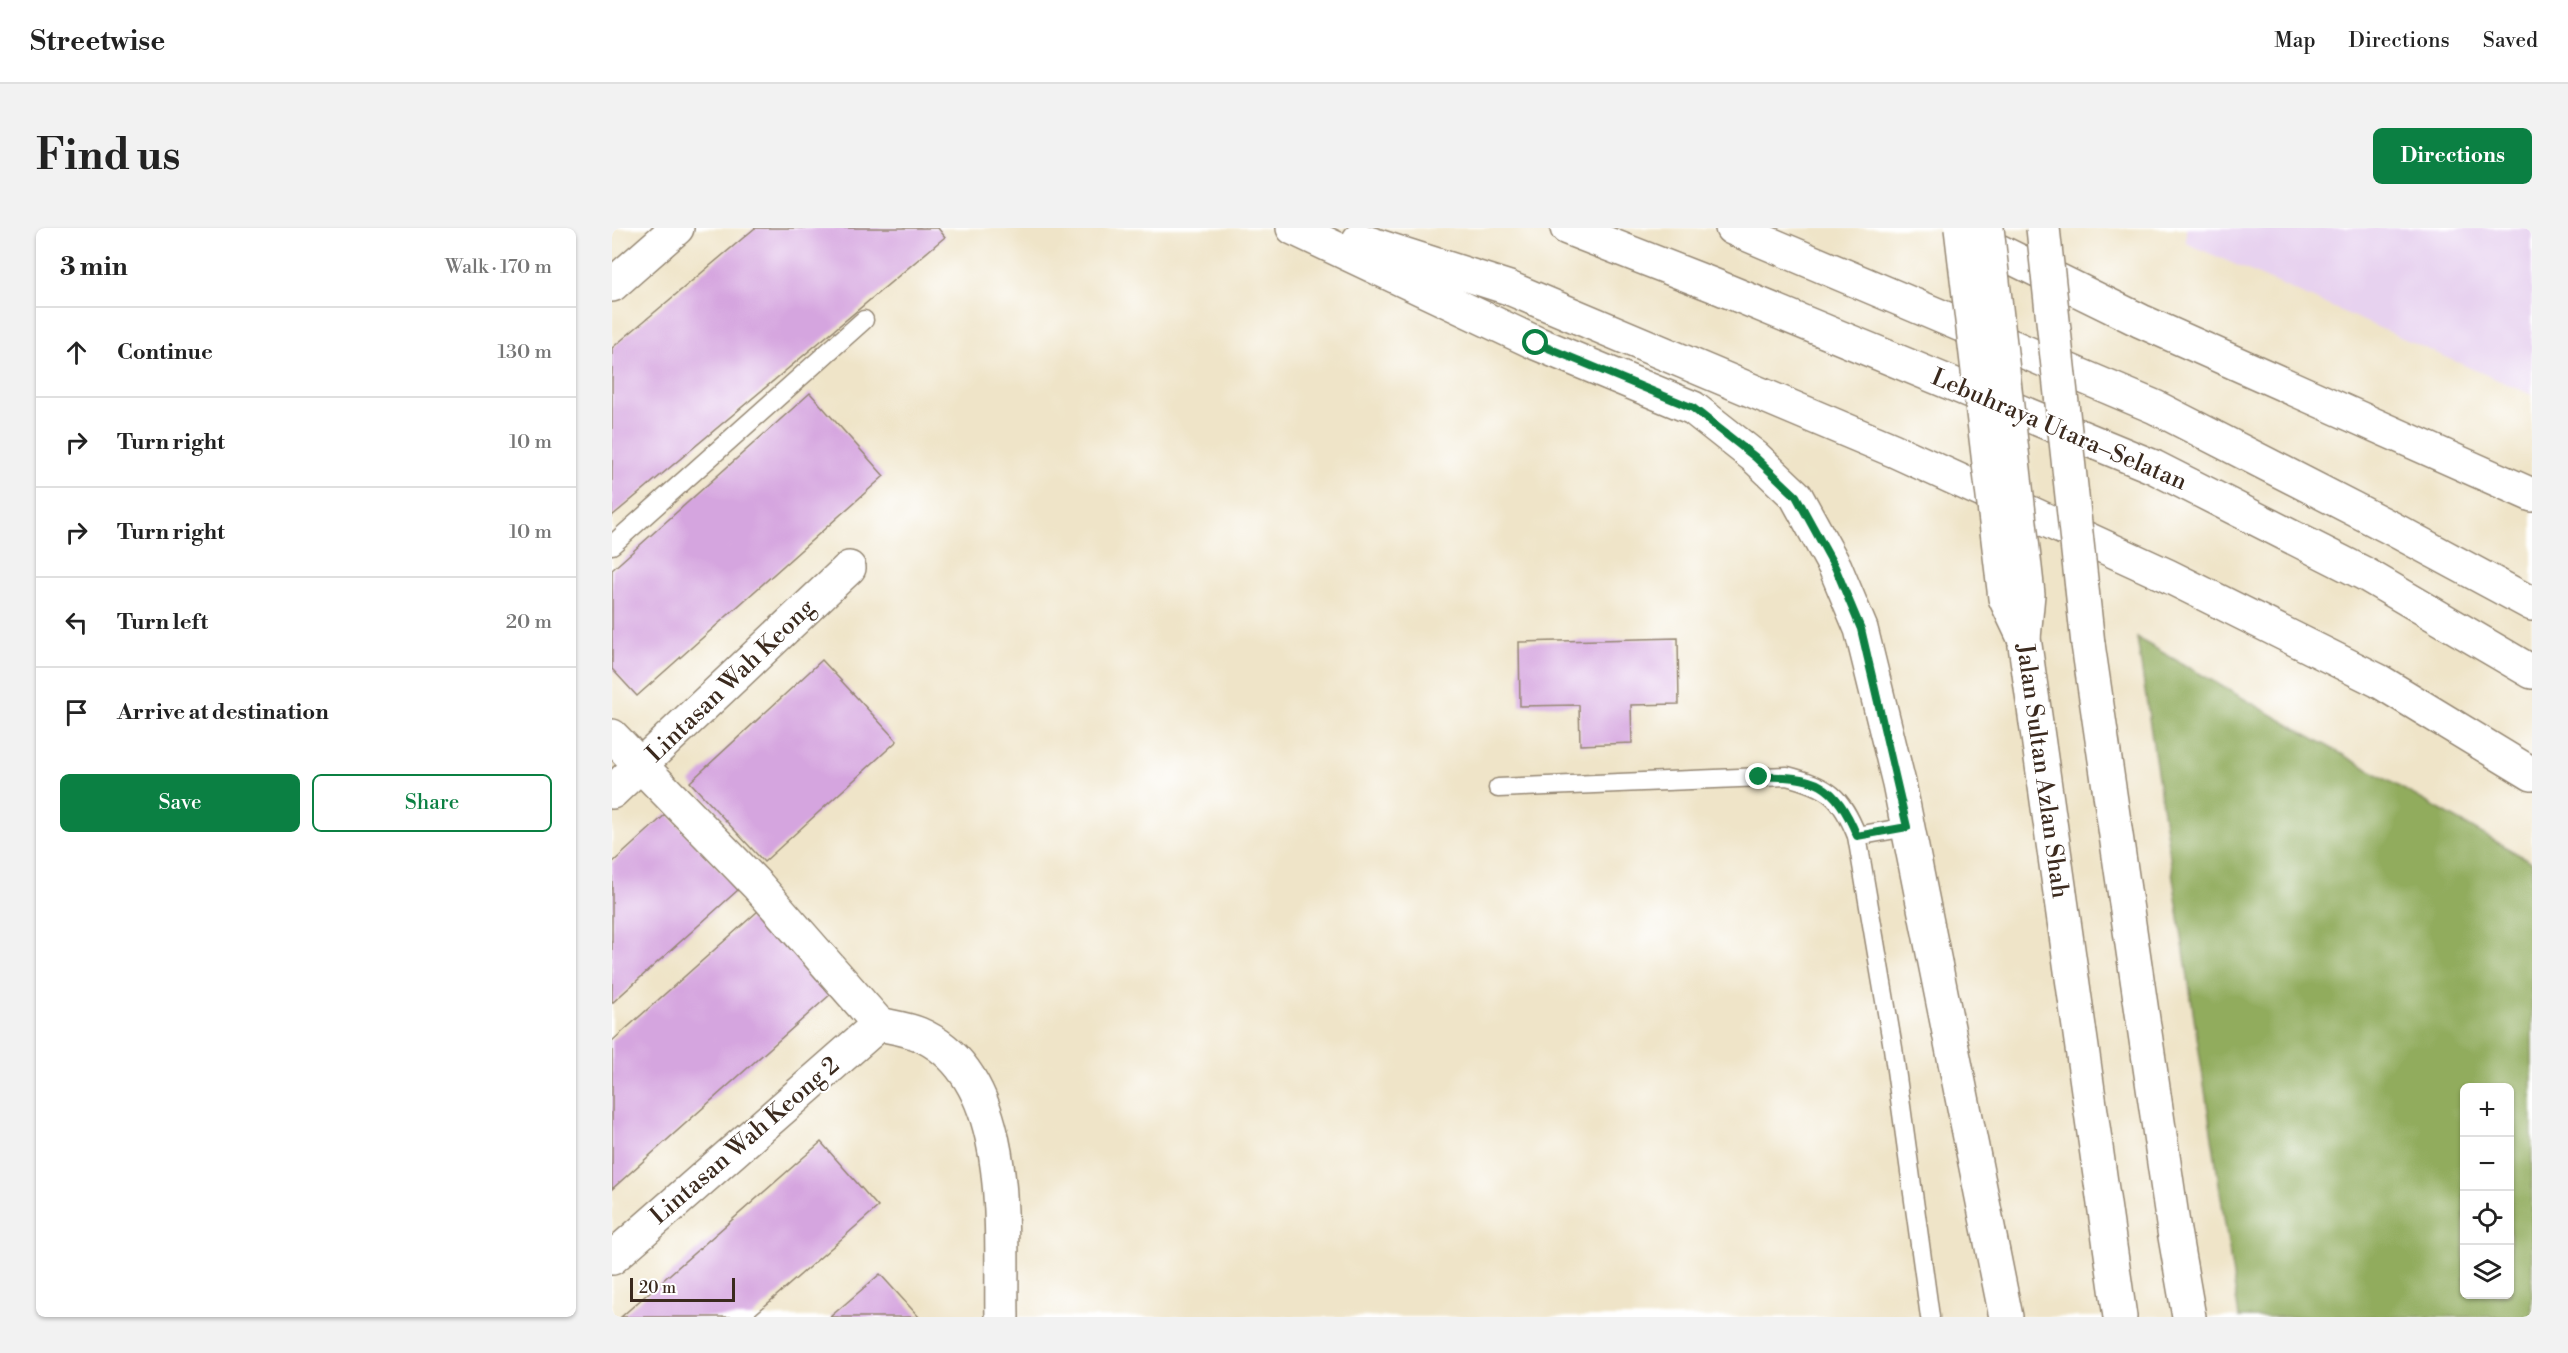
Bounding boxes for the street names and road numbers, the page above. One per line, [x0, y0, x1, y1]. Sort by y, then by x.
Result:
street label: Lebuhraya Utara–Selatan [1927, 363, 2191, 497]
street label: Lintasan Wah Keong [641, 593, 822, 769]
street label: Jalan Sultan Azlan Shah [2009, 641, 2075, 900]
street label: Lintasan Wah Keong 2 [644, 1051, 846, 1231]

